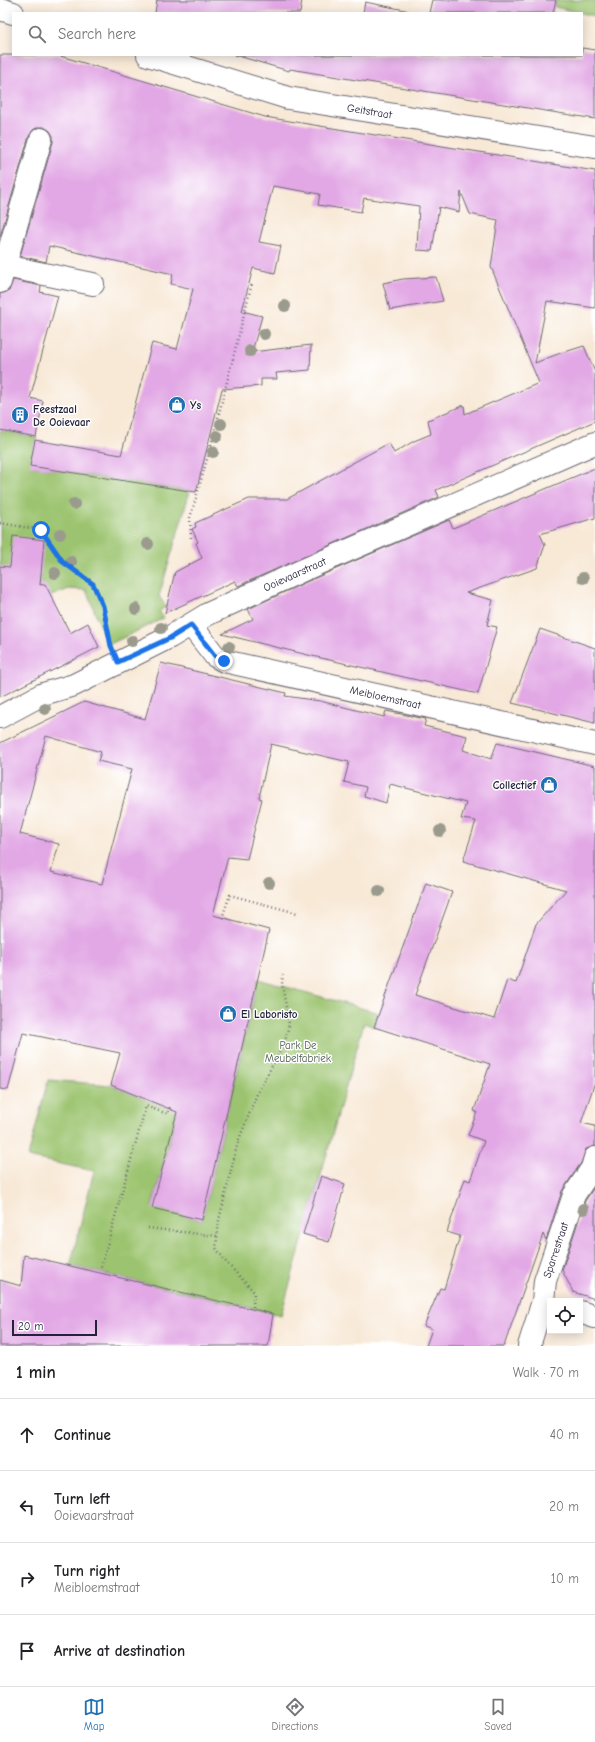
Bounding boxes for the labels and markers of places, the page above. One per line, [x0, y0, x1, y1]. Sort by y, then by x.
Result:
shop icon: Ys [167, 395, 187, 415]
place label: Ys [190, 399, 201, 412]
place label: Feestzaal De Ooievaar [33, 403, 91, 429]
building icon: Feestzaal De Ooievaar [10, 405, 30, 425]
shop icon: Collectief [539, 775, 559, 795]
place label: Collectief [493, 779, 536, 792]
shop icon: El Laboristo [218, 1004, 238, 1024]
place label: El Laboristo [241, 1008, 298, 1021]

